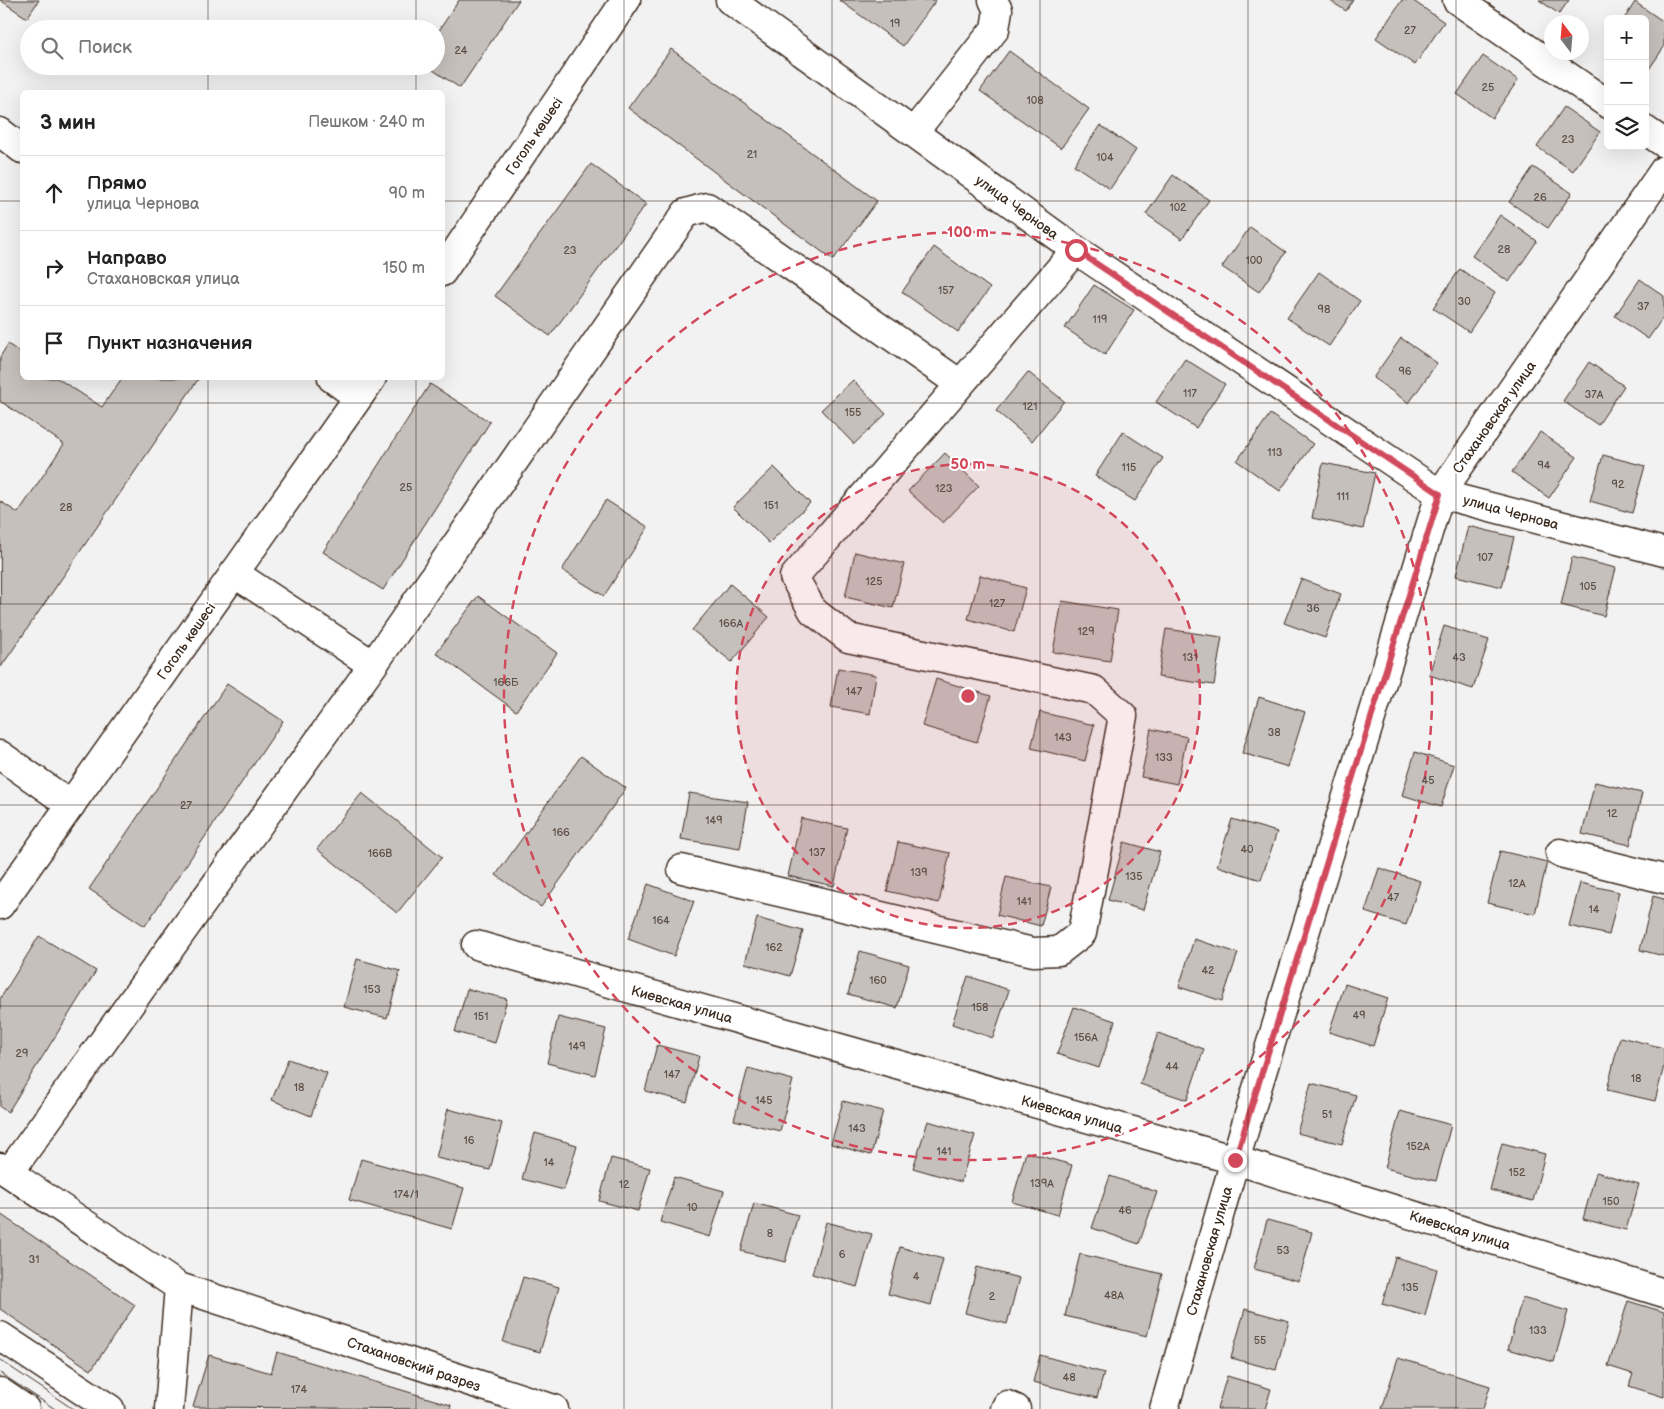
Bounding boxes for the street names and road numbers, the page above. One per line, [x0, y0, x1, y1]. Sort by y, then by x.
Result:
street label: Гоголь көшесі [502, 94, 567, 178]
street label: улица Чернова [972, 172, 1062, 244]
street label: Стахановская улица [1449, 357, 1540, 477]
street label: улица Чернова [1461, 492, 1561, 534]
street label: Гоголь көшесі [154, 600, 219, 683]
street label: Киевская улица [629, 982, 735, 1027]
street label: Киевская улица [1019, 1092, 1125, 1137]
street label: Стахановская улица [1183, 1184, 1236, 1318]
street label: Киевская улица [1407, 1207, 1513, 1254]
street label: Стахановский разрез [345, 1334, 483, 1395]

